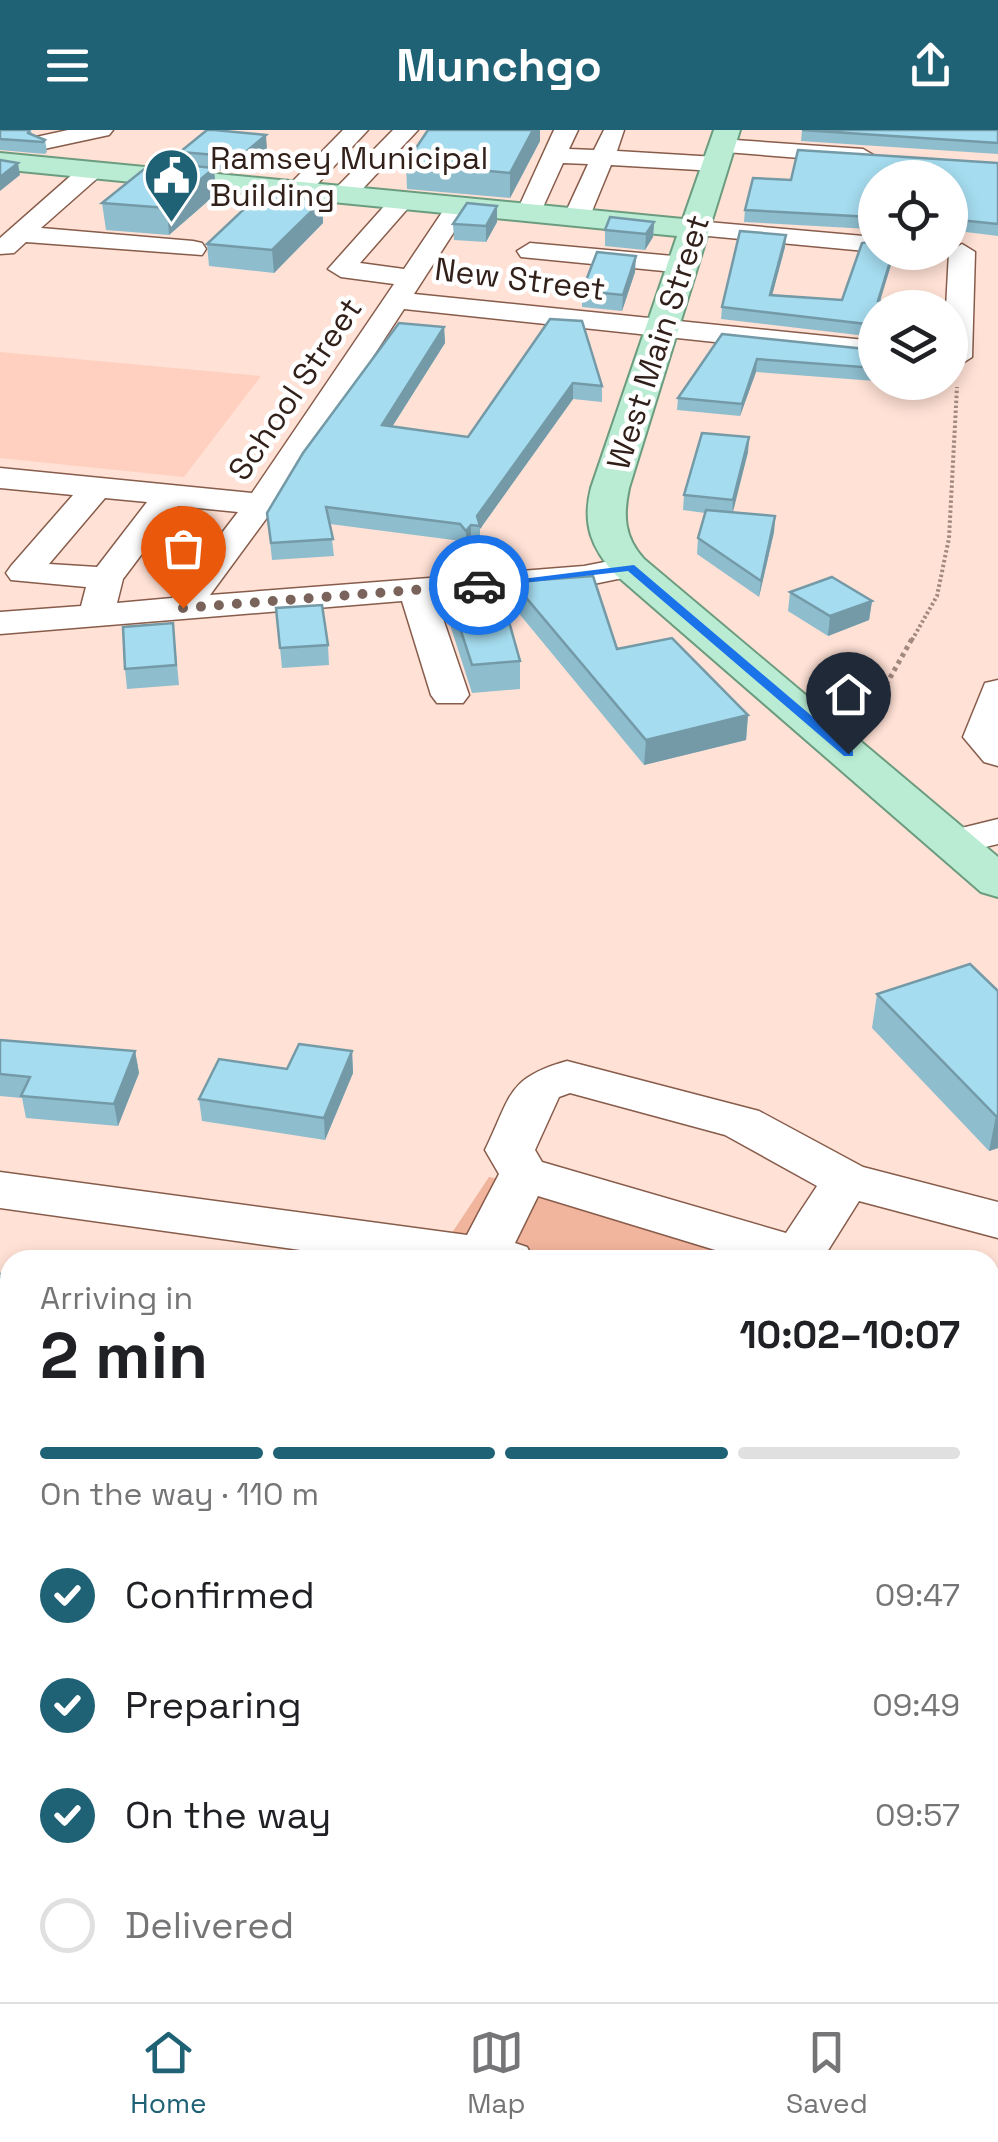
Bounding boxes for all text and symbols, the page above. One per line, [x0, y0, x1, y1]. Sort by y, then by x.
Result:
text: Munchgo [396, 37, 602, 94]
icon: menu [40, 38, 95, 93]
icon: share [903, 38, 958, 93]
place label: Ramsey Municipal Building [210, 138, 488, 215]
public building icon: Ramsey Municipal Building [141, 146, 201, 225]
map controls [858, 160, 968, 400]
button: locate [858, 160, 968, 270]
street label: West Main Street [598, 210, 718, 474]
street label: New Street [432, 249, 608, 309]
street label: School Street [219, 290, 371, 488]
button: layers [858, 290, 968, 400]
pin [141, 506, 226, 609]
icon: bag [156, 521, 211, 576]
courier [429, 535, 529, 635]
icon: car [452, 558, 507, 613]
pin [806, 652, 891, 755]
icon: home [821, 667, 876, 722]
text: Arriving in [40, 1278, 193, 1318]
text: 10:02–10:07 [739, 1311, 960, 1359]
text: 2 min [40, 1314, 208, 1397]
text: On the way · 110 m [40, 1474, 319, 1514]
icon: check [40, 1568, 95, 1623]
text: Confirmed [125, 1571, 315, 1619]
text: 09:47 [875, 1575, 960, 1615]
icon: check [40, 1678, 95, 1733]
text: Preparing [125, 1681, 302, 1729]
text: 09:49 [872, 1685, 960, 1725]
icon: check [40, 1788, 95, 1843]
text: On the way [125, 1791, 331, 1839]
text: 09:57 [875, 1795, 960, 1835]
text: Delivered [125, 1901, 294, 1949]
tab: Home [130, 2025, 207, 2121]
tab: Map [467, 2025, 526, 2121]
tab: Saved [786, 2025, 868, 2121]

